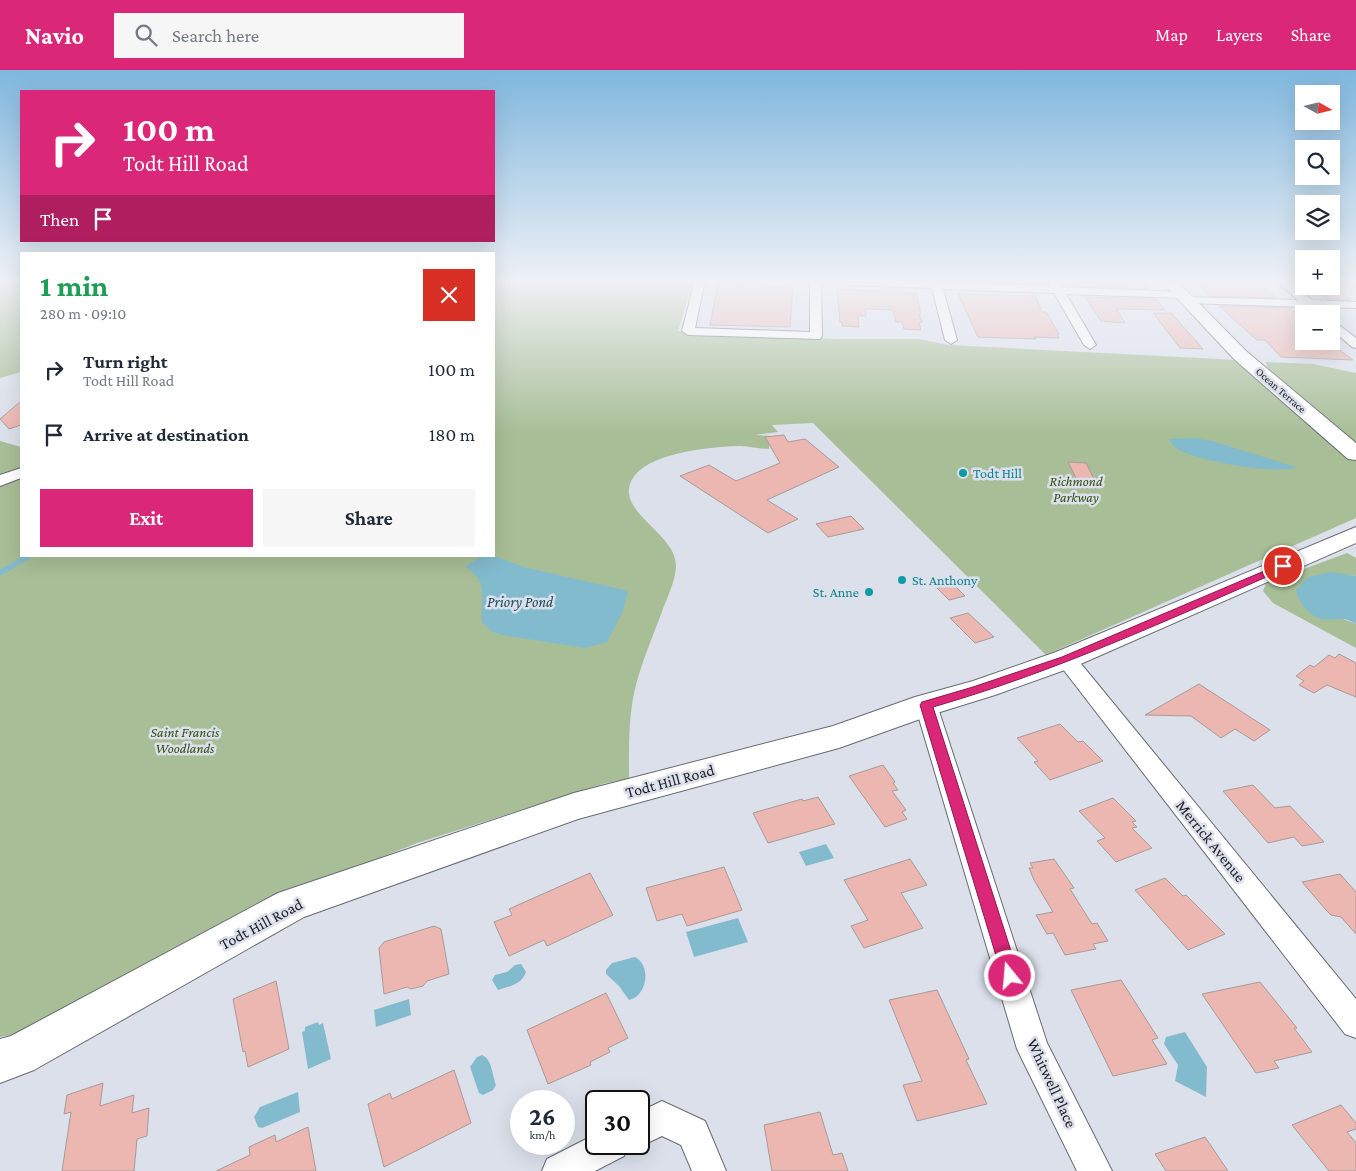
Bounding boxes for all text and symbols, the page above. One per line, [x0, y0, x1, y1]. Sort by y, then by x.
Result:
search box [114, 13, 464, 58]
icon: search [132, 21, 160, 49]
text: Navio [25, 22, 84, 49]
text: Search here [172, 25, 259, 46]
text: Map [1155, 25, 1188, 45]
text: Layers [1216, 25, 1263, 45]
text: Share [1291, 25, 1331, 45]
north arrow [1295, 85, 1340, 130]
map controls [1295, 85, 1340, 350]
icon: right [40, 110, 105, 175]
text: 100 m [123, 110, 215, 149]
button: search [1295, 140, 1340, 185]
text: Todt Hill Road [123, 151, 249, 176]
button: layers [1295, 195, 1340, 240]
icon: arrive [89, 205, 117, 233]
text: Then [40, 209, 79, 230]
button: + [1295, 250, 1340, 295]
text: 1 min [40, 269, 108, 302]
button: close [423, 269, 475, 321]
text: 280 m · 09:10 [40, 305, 126, 322]
button: − [1295, 305, 1340, 350]
text: Turn right [83, 351, 168, 372]
icon: right [40, 356, 68, 384]
text: 100 m [428, 359, 475, 380]
street label: Ocean Terrace [1254, 365, 1309, 415]
text: Todt Hill Road [83, 372, 174, 389]
icon: arrive [40, 421, 68, 449]
text: Arrive at destination [83, 424, 249, 445]
text: 180 m [429, 424, 475, 445]
place label: Todt Hill [973, 465, 1022, 481]
marker: Todt Hill [957, 467, 969, 479]
park label: Richmond Parkway [1050, 473, 1103, 505]
button: Exit [40, 489, 253, 547]
button: Share [263, 489, 475, 547]
pin [1262, 545, 1304, 587]
icon: arrive [1269, 552, 1297, 580]
place label: St. Anthony [912, 572, 978, 588]
marker: St. Anthony [896, 574, 908, 586]
place label: St. Anne [813, 584, 859, 600]
marker: St. Anne [863, 586, 875, 598]
water label: Priory Pond [487, 594, 554, 611]
park label: Saint Francis Woodlands [151, 724, 220, 756]
street label: Todt Hill Road [624, 761, 717, 801]
street label: Merrick Avenue [1173, 797, 1249, 885]
street label: Todt Hill Road [217, 895, 306, 953]
position arrow [983, 949, 1035, 1001]
street label: Whitwell Place [1024, 1036, 1080, 1130]
speed limit sign: 30 [585, 1090, 650, 1155]
text: 26 [529, 1103, 556, 1130]
text: km/h [530, 1128, 555, 1142]

